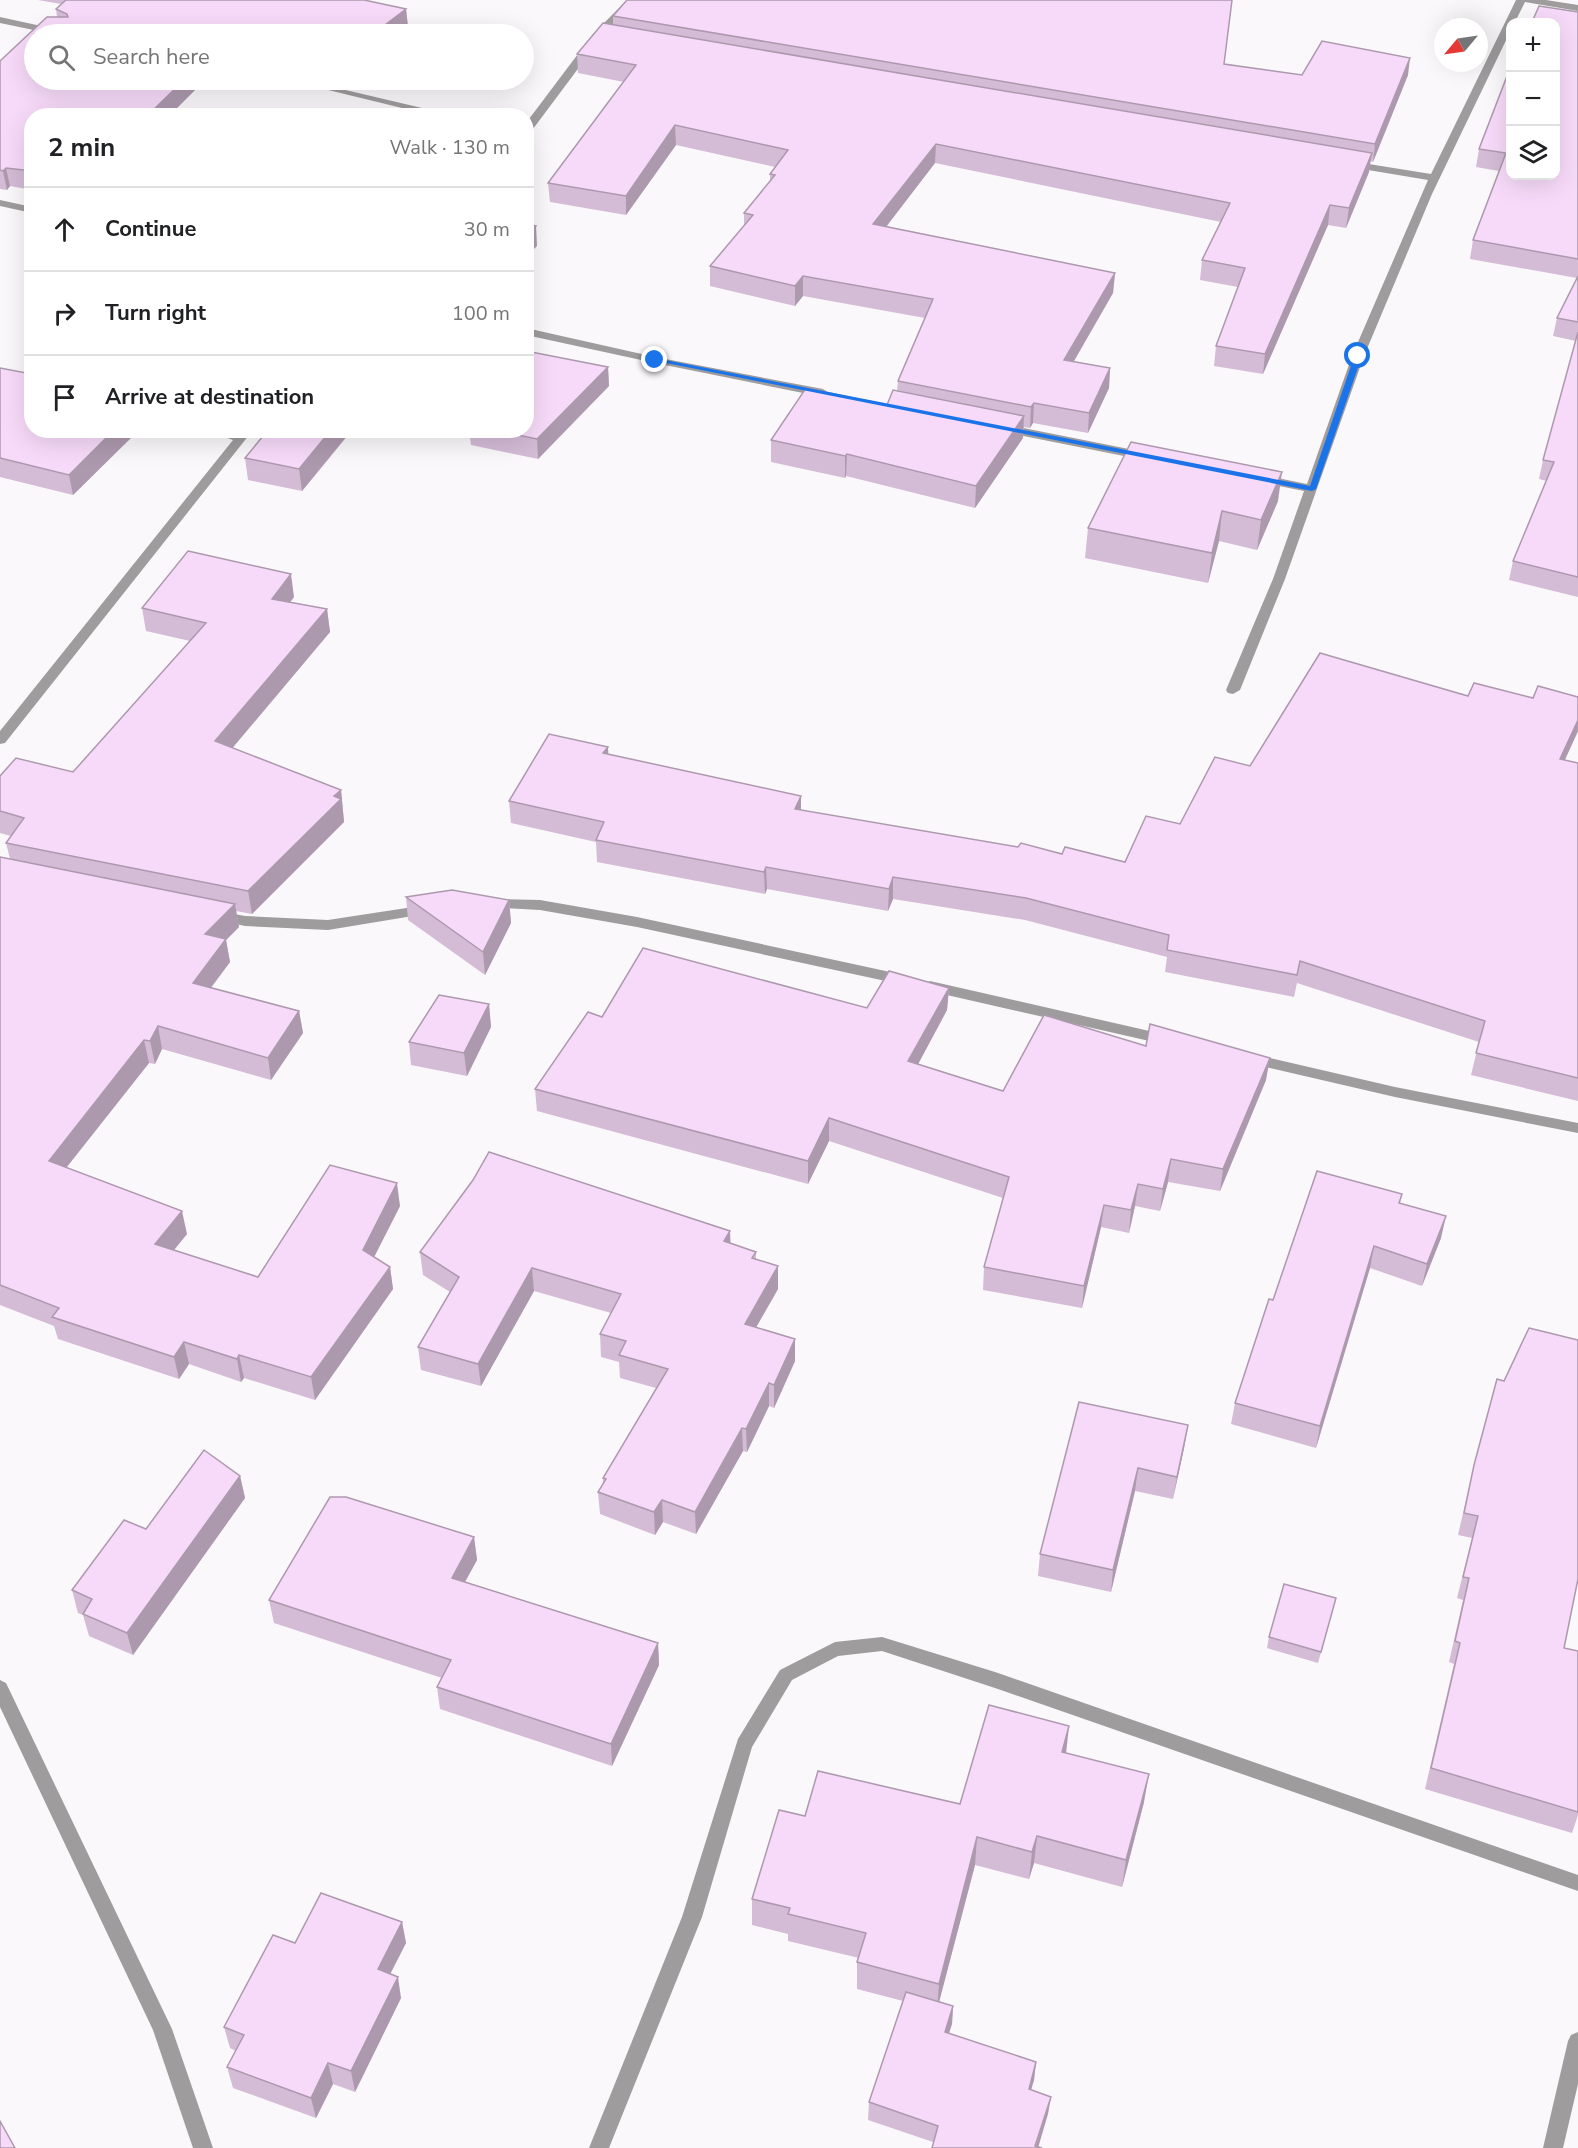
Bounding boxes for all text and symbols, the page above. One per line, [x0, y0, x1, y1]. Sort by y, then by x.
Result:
north arrow [1434, 18, 1488, 72]
map controls [1506, 18, 1560, 180]
button: + [1506, 18, 1560, 72]
search box [24, 24, 534, 90]
icon: search [45, 41, 78, 74]
text: Search here [93, 42, 210, 72]
button: − [1506, 72, 1560, 126]
button: layers [1506, 126, 1560, 180]
text: 2 min [48, 130, 115, 165]
text: Walk · 130 m [390, 134, 510, 161]
icon: ahead [48, 213, 81, 246]
text: Continue [105, 214, 196, 244]
text: 30 m [464, 216, 510, 243]
icon: right [48, 297, 81, 330]
text: Turn right [105, 298, 206, 328]
text: 100 m [452, 300, 510, 327]
route start [1344, 342, 1370, 368]
route end [641, 346, 667, 372]
icon: arrive [48, 381, 81, 414]
text: Arrive at destination [105, 382, 314, 412]

